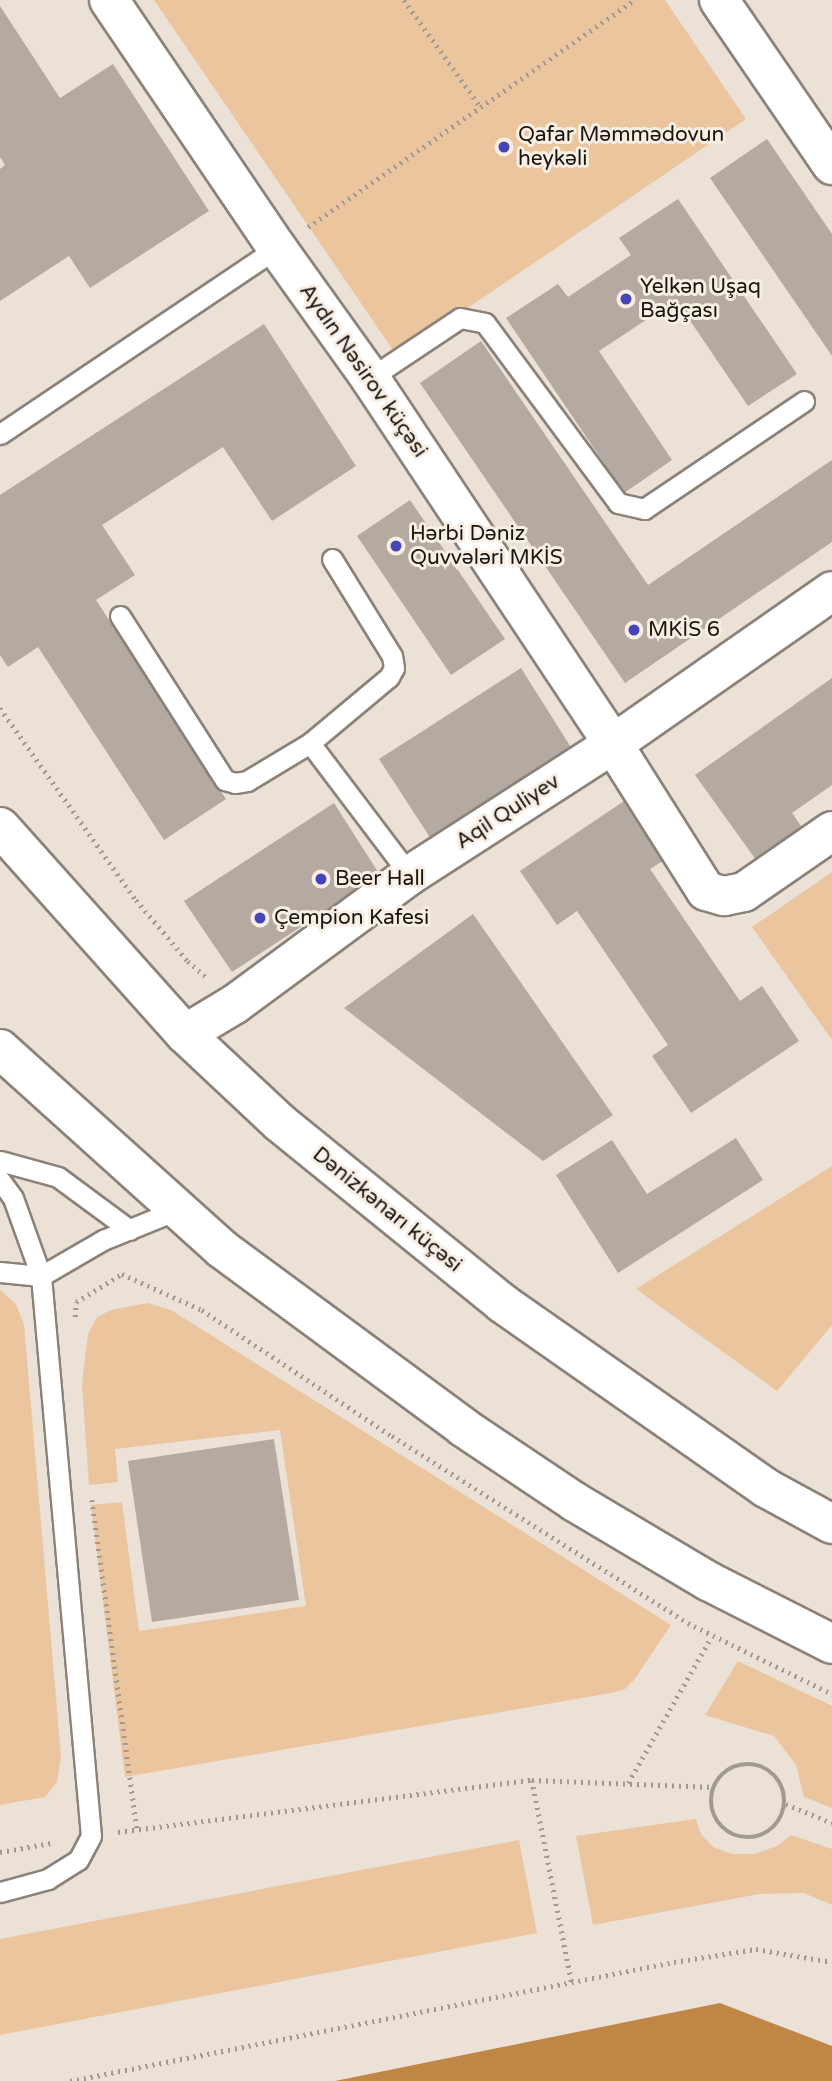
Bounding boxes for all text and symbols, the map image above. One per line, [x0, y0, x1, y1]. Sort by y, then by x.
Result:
place label: Qafar Məmmədovun heykəli [518, 122, 724, 172]
marker: Qafar Məmmədovun heykəli [496, 139, 512, 155]
place label: Yelkən Uşaq Bağçası [640, 274, 761, 324]
street label: Aydın Nəsirov küçəsi [294, 279, 432, 463]
marker: Yelkən Uşaq Bağçası [618, 291, 634, 307]
place label: Hərbi Dəniz Quvvələri MKİS [410, 521, 563, 571]
marker: Hərbi Dəniz Quvvələri MKİS [388, 538, 404, 554]
place label: MKİS 6 [648, 617, 720, 643]
marker: MKİS 6 [626, 622, 642, 638]
street label: Aqil Quliyev [451, 769, 565, 855]
place label: Beer Hall [335, 866, 425, 892]
marker: Beer Hall [313, 871, 329, 887]
place label: Çempion Kafesi [274, 905, 429, 931]
marker: Çempion Kafesi [252, 910, 268, 926]
street label: Dənizkənarı küçəsi [307, 1142, 467, 1278]

